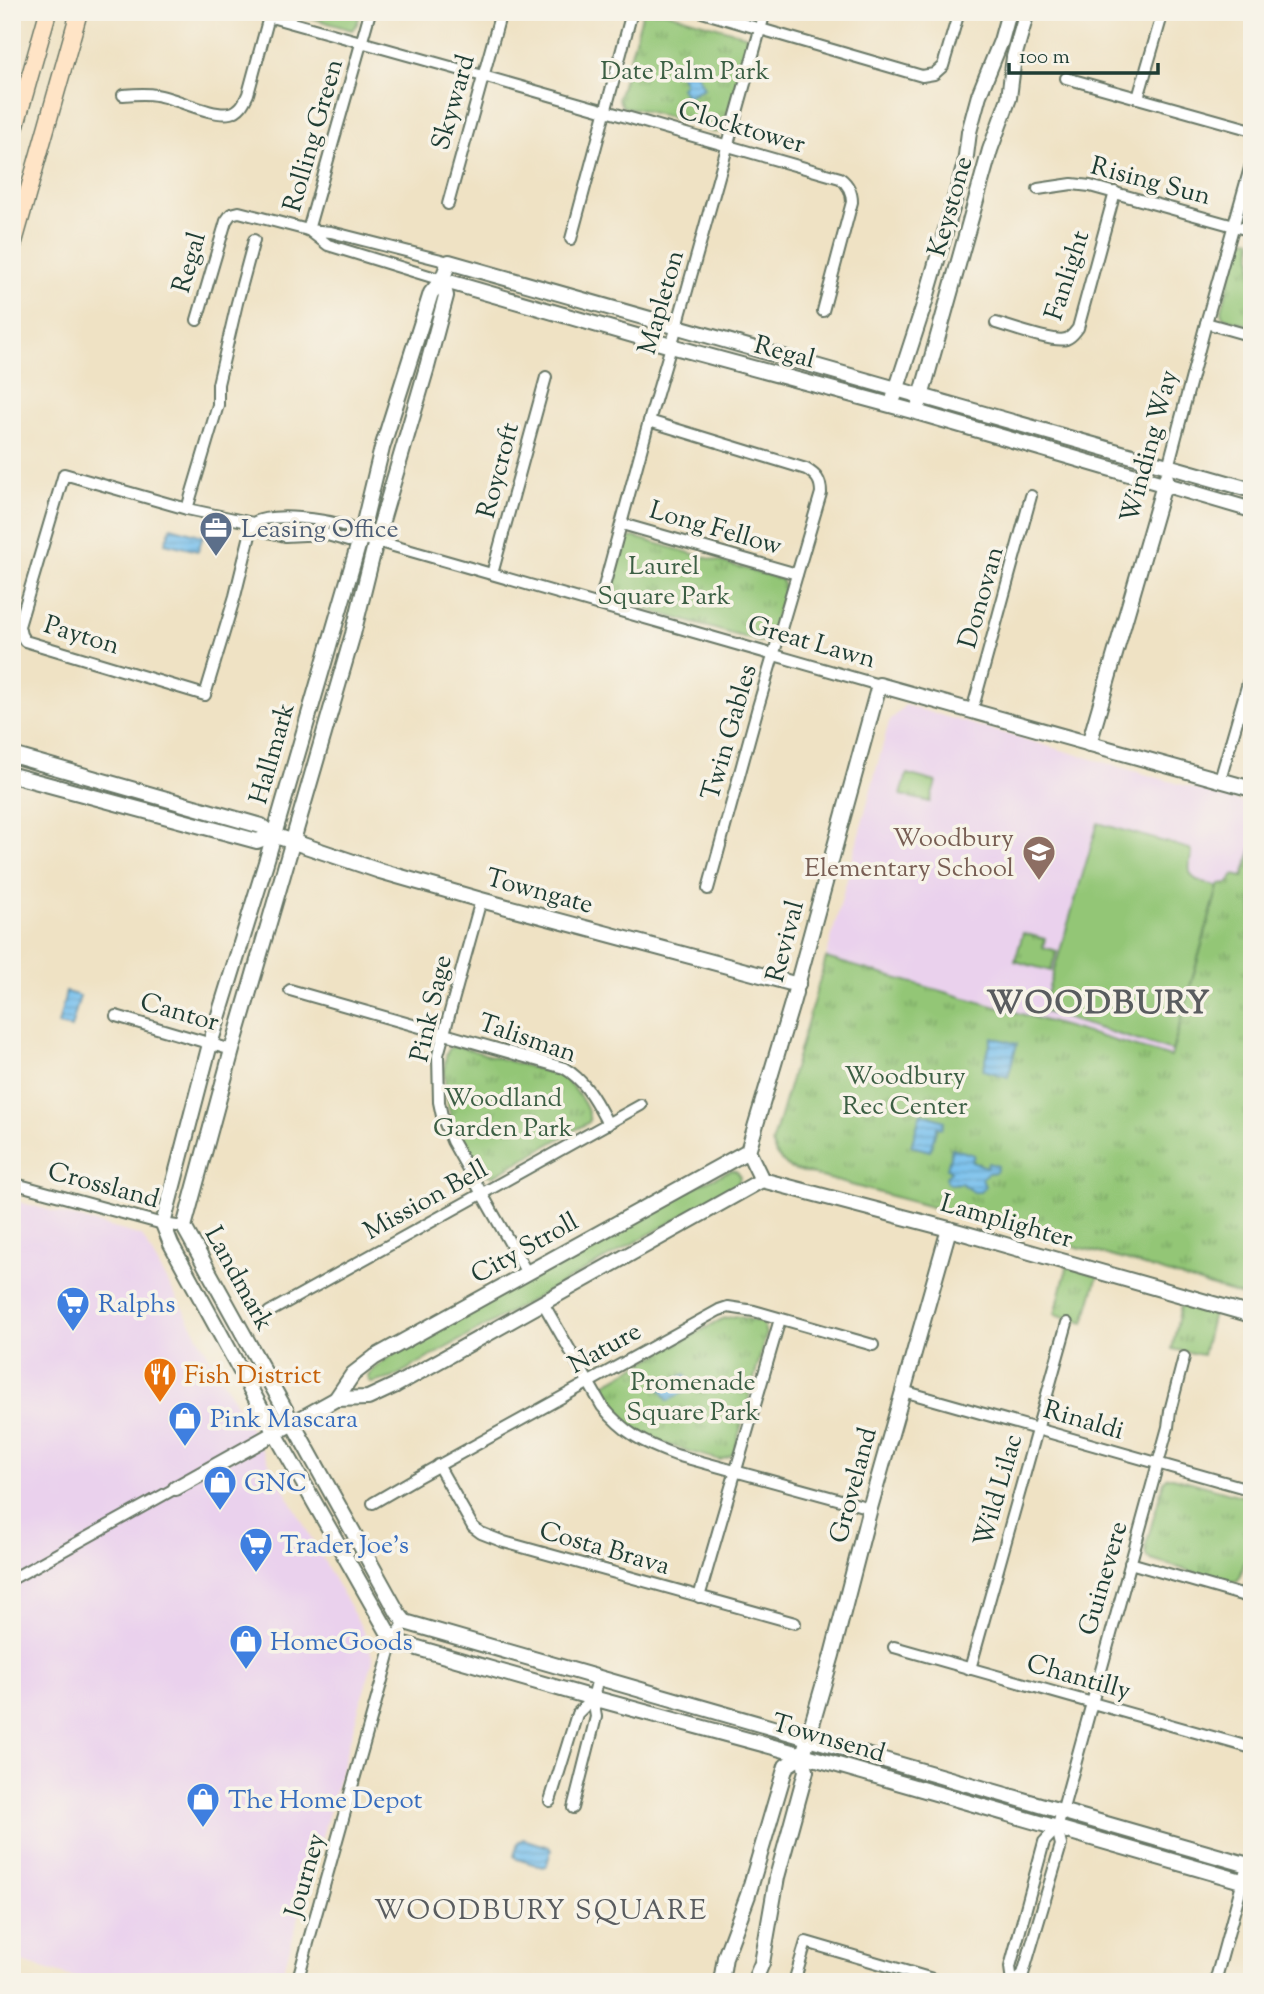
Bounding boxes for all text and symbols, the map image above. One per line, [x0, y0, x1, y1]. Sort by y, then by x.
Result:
scale bar [1009, 32, 1157, 76]
text: 100 m [1019, 43, 1070, 73]
street label: Skyward [423, 50, 486, 155]
park label: Date Palm Park [600, 54, 770, 91]
street label: Rolling Green [275, 55, 354, 217]
street label: Clocktower [673, 93, 809, 164]
street label: Rising Sun [1086, 149, 1214, 216]
street label: Keystone [919, 152, 983, 261]
street label: Fanlight [1036, 226, 1100, 325]
street label: Regal [164, 228, 217, 298]
street label: Mapleton [630, 246, 695, 359]
street label: Regal [750, 328, 819, 379]
street label: Winding Way [1112, 366, 1189, 527]
street label: Roycroft [469, 419, 530, 522]
street label: Long Fellow [645, 493, 786, 566]
office icon: Leasing Office [197, 509, 235, 558]
place label: Leasing Office [241, 512, 399, 549]
street label: Donovan [950, 542, 1015, 653]
park label: Laurel Square Park [597, 549, 731, 616]
street label: Payton [39, 607, 124, 665]
street label: Great Lawn [743, 608, 880, 679]
street label: Twin Gables [693, 660, 768, 805]
street label: Hallmark [241, 699, 306, 809]
place label: Woodbury Elementary School [804, 821, 1014, 888]
school or university icon: Woodbury Elementary School [1020, 833, 1058, 882]
street label: Towngate [482, 860, 597, 924]
street label: Revival [758, 897, 815, 987]
street label: Pink Sage [402, 952, 463, 1066]
district label: WOODBURY [987, 981, 1211, 1029]
street label: Cantor [135, 985, 223, 1042]
street label: Talisman [473, 1005, 581, 1073]
park label: Woodbury Rec Center [842, 1059, 968, 1126]
park label: Woodland Garden Park [433, 1081, 573, 1148]
street label: Mission Bell [357, 1152, 495, 1251]
street label: Crossland [43, 1154, 164, 1219]
street label: Lamplighter [936, 1186, 1077, 1259]
street label: City Stroll [465, 1204, 586, 1294]
street label: Landmark [194, 1220, 282, 1338]
supermarket icon: Ralphs [54, 1284, 92, 1333]
place label: Ralphs [98, 1287, 175, 1324]
street label: Nature [562, 1314, 648, 1384]
restaurant icon: Fish District [141, 1355, 179, 1404]
place label: Fish District [184, 1358, 321, 1395]
park label: Promenade Square Park [626, 1365, 760, 1432]
street label: Rinaldi [1039, 1392, 1128, 1451]
shop icon: Pink Mascara [166, 1399, 204, 1448]
place label: Pink Mascara [210, 1402, 358, 1439]
street label: Groveland [821, 1423, 888, 1548]
street label: Wild Lilac [966, 1430, 1033, 1551]
shop icon: GNC [201, 1463, 239, 1512]
place label: GNC [244, 1466, 307, 1503]
street label: Costa Brava [535, 1513, 674, 1586]
street label: Guinevere [1070, 1517, 1138, 1640]
supermarket icon: Trader Joe's [237, 1525, 275, 1574]
place label: Trader Joe's [280, 1528, 409, 1565]
shop icon: HomeGoods [227, 1622, 265, 1671]
place label: HomeGoods [270, 1625, 413, 1662]
street label: Chantilly [1022, 1646, 1135, 1711]
street label: Townsend [767, 1706, 890, 1773]
shop icon: The Home Depot [184, 1780, 222, 1829]
place label: The Home Depot [228, 1783, 423, 1820]
street label: Journey [276, 1829, 336, 1924]
district label: WOODBURY SQUARE [374, 1892, 708, 1932]

